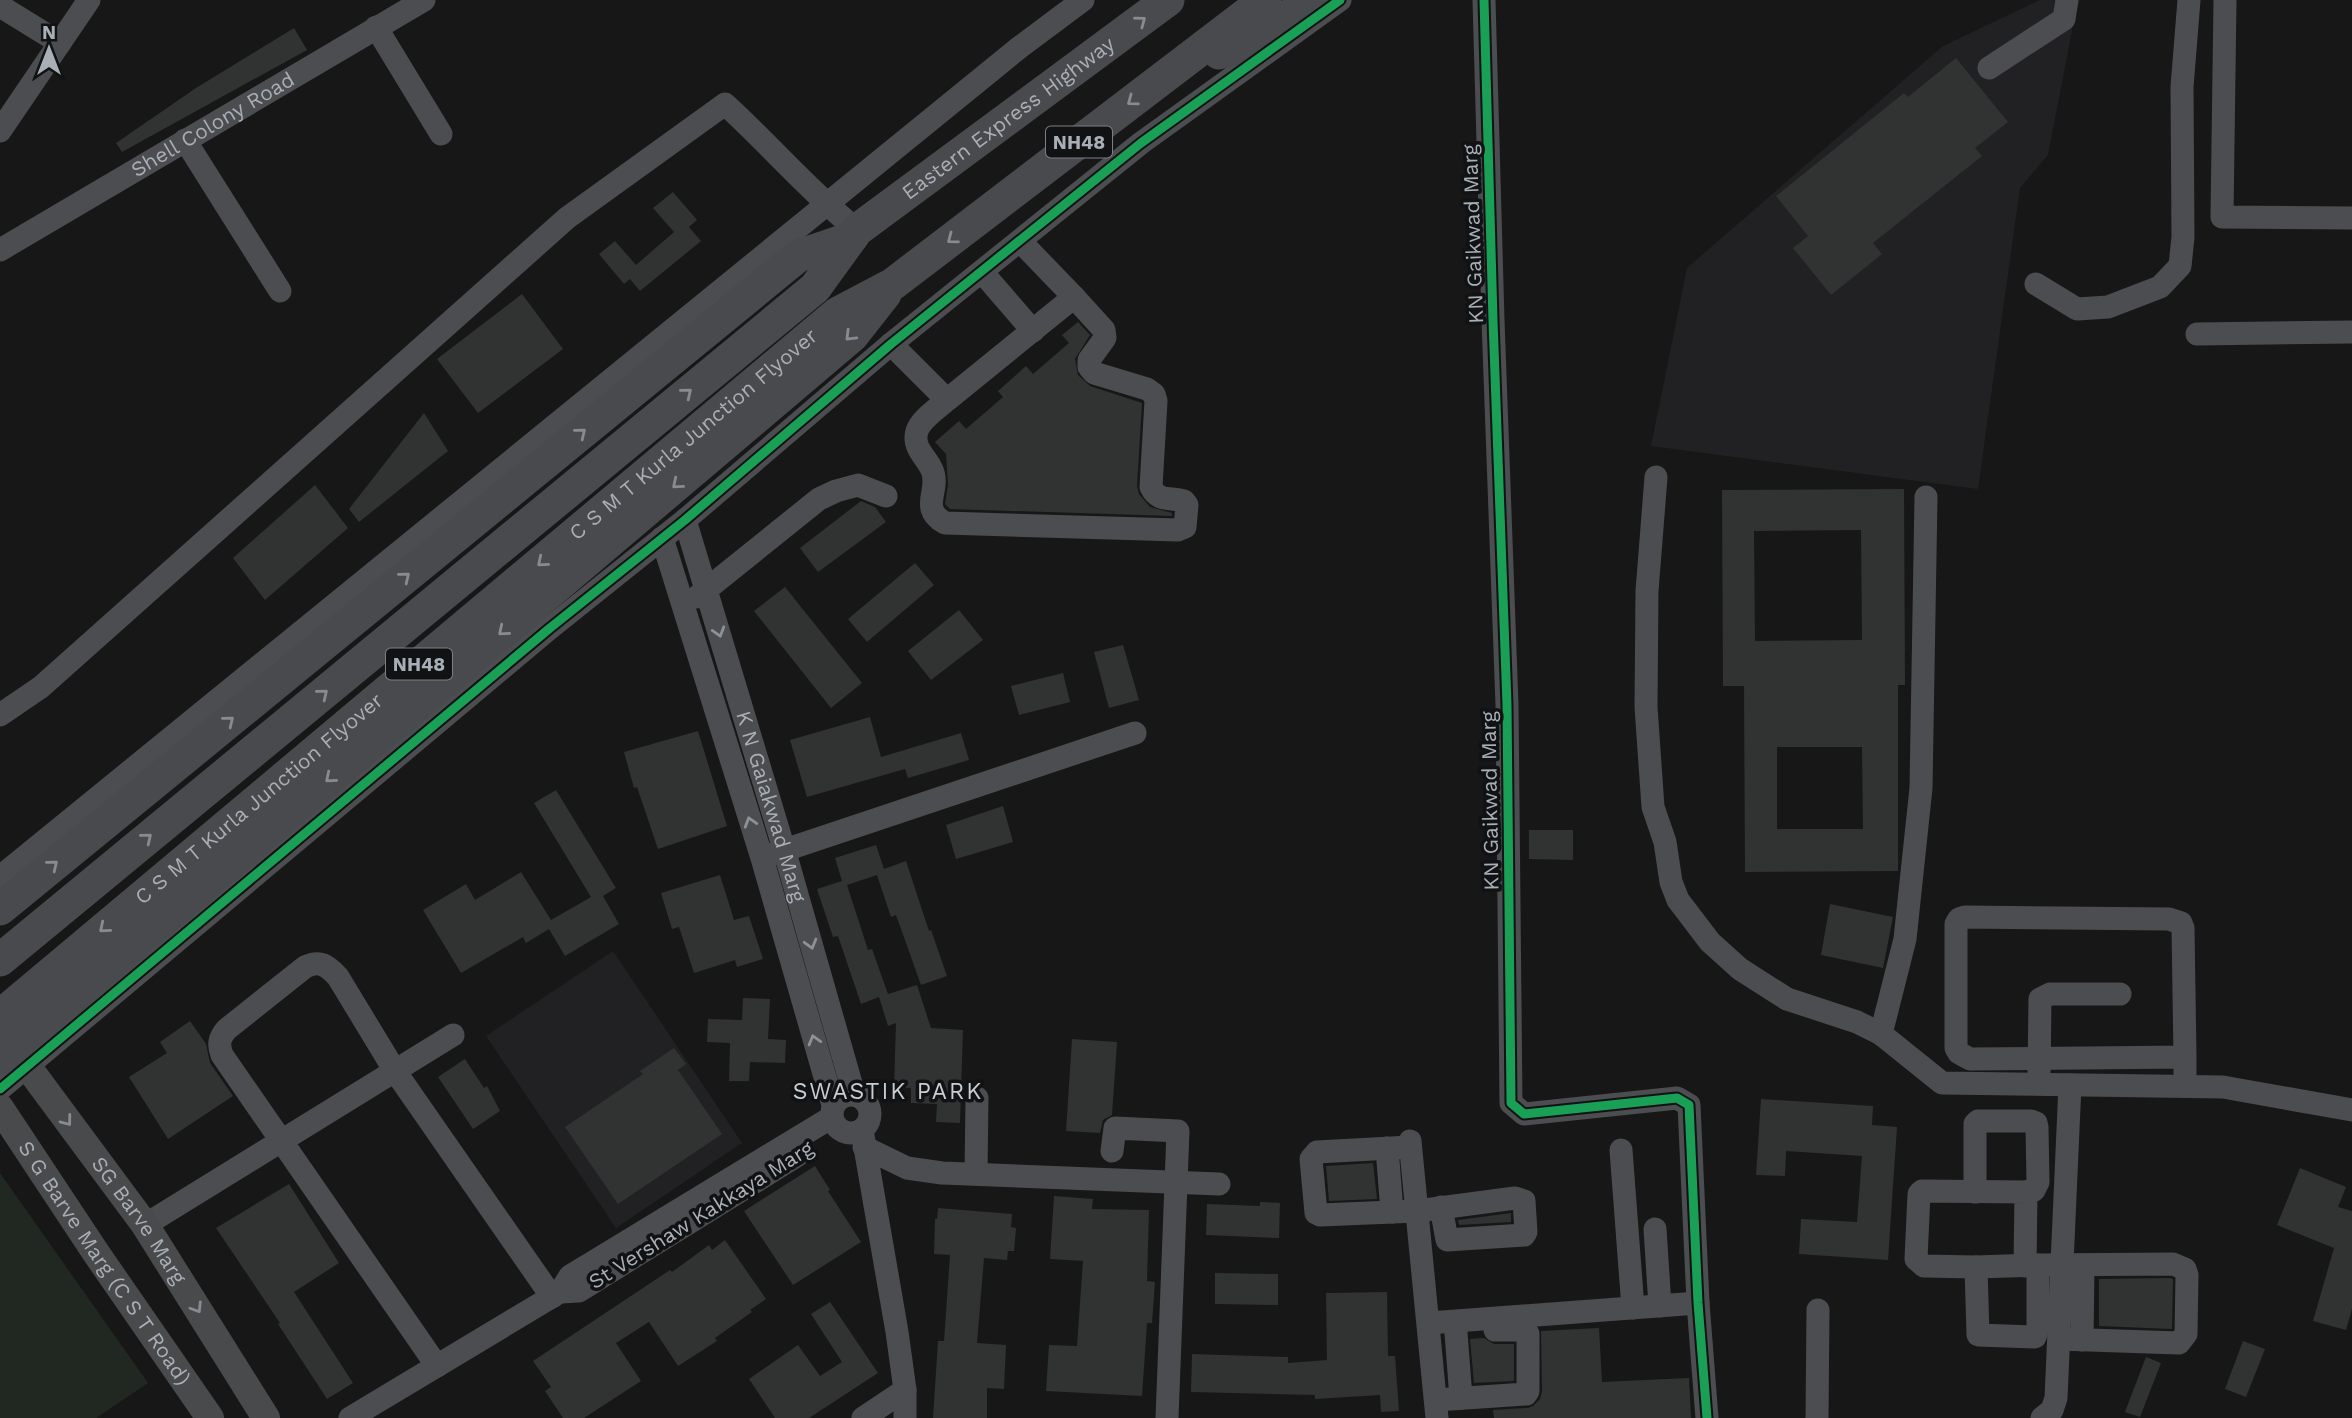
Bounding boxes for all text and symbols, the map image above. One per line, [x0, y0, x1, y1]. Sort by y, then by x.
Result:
north arrow [14, 14, 84, 84]
one-way arrow [1133, 16, 1145, 29]
text: N [42, 21, 56, 44]
street label: Eastern Express Highway [897, 31, 1119, 205]
street label: Shell Colony Road [126, 66, 299, 182]
one-way arrow [1128, 93, 1140, 105]
road number: NH48 [1046, 126, 1112, 158]
street label: KN Gaikwad Marg [1457, 143, 1488, 324]
one-way arrow [947, 231, 960, 244]
street label: C S M T Kurla Junction Flyover [564, 323, 822, 545]
one-way arrow [846, 328, 859, 341]
one-way arrow [679, 389, 692, 401]
one-way arrow [574, 429, 586, 442]
one-way arrow [673, 476, 686, 488]
one-way arrow [537, 553, 549, 566]
one-way arrow [397, 573, 410, 586]
one-way arrow [499, 623, 512, 635]
one-way arrow [710, 626, 725, 638]
road number: NH48 [386, 649, 452, 680]
street label: C S M T Kurla Junction Flyover [130, 687, 388, 909]
one-way arrow [315, 689, 327, 702]
street label: K N Gaiakwad Marg [731, 708, 812, 906]
street label: KN Gaikwad Marg [1475, 710, 1504, 891]
one-way arrow [221, 717, 233, 730]
one-way arrow [325, 770, 338, 782]
one-way arrow [744, 816, 759, 828]
one-way arrow [140, 834, 152, 847]
one-way arrow [45, 861, 57, 874]
one-way arrow [100, 920, 113, 932]
one-way arrow [803, 938, 818, 950]
one-way arrow [808, 1034, 823, 1046]
district label: SWASTIK PARK [793, 1078, 983, 1105]
one-way arrow [59, 1113, 72, 1126]
street label: St Vershaw Kakkaya Marg [584, 1135, 818, 1294]
street label: S G Barve Marg (C S T Road) [13, 1136, 196, 1390]
street label: SG Barve Marg [87, 1152, 192, 1289]
one-way arrow [188, 1300, 201, 1313]

